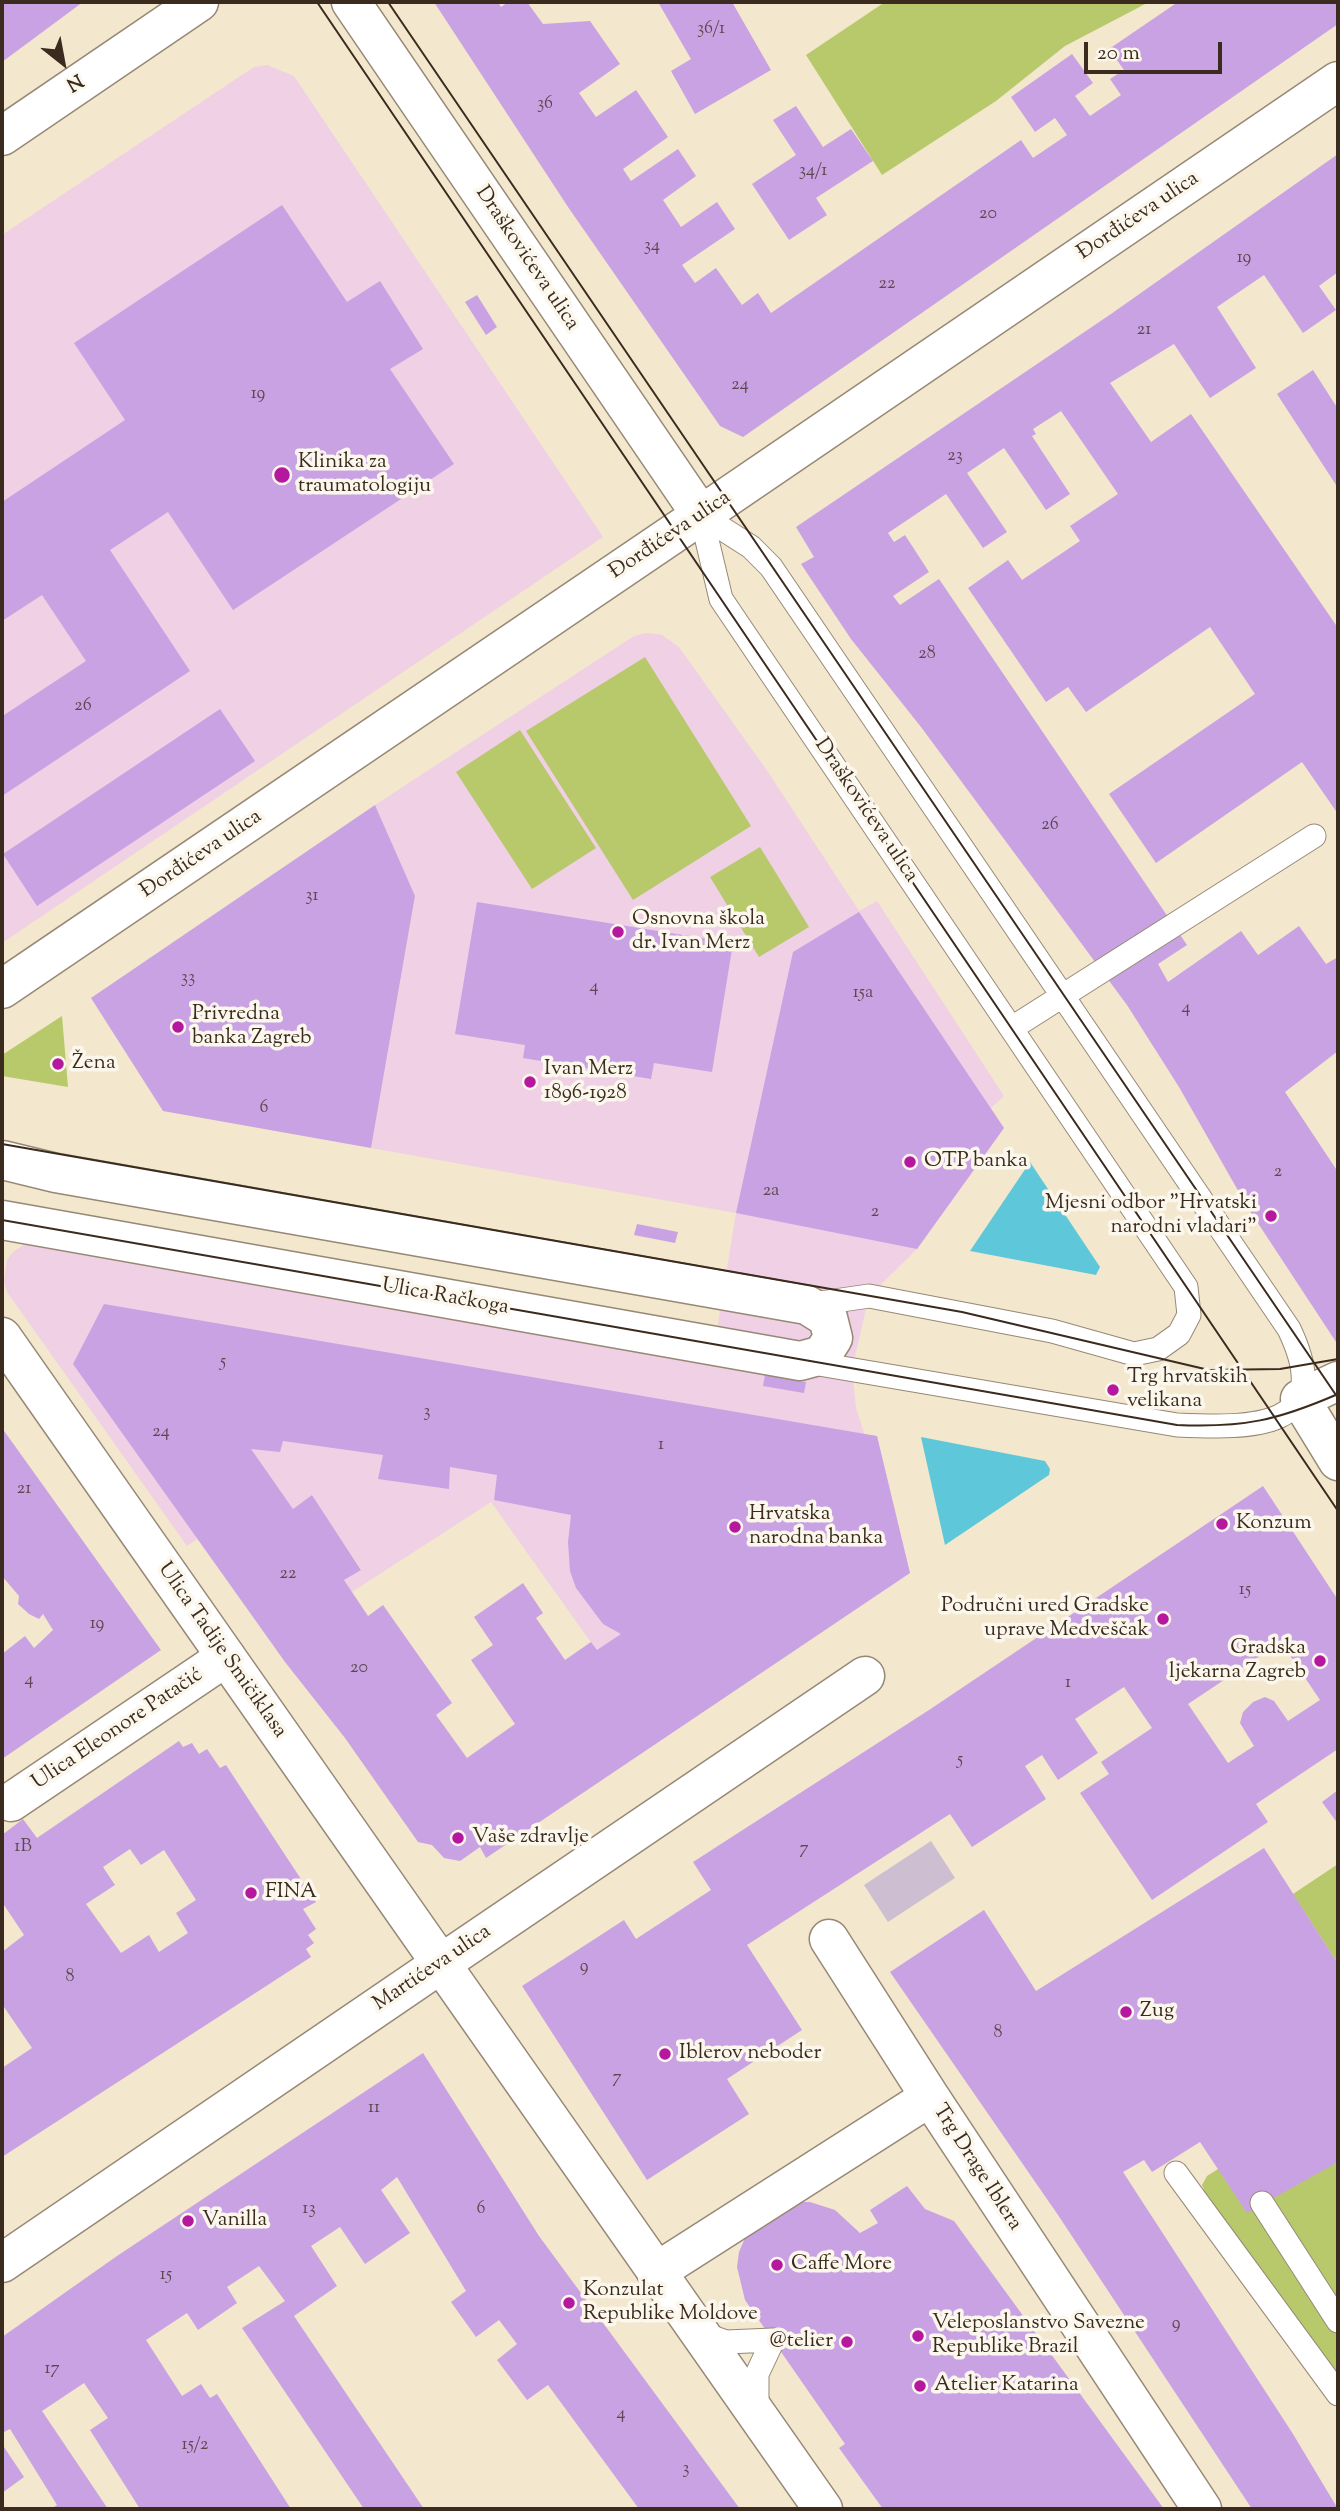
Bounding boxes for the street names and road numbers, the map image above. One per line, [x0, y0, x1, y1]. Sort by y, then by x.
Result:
street label: Đorđićeva ulica [1074, 167, 1204, 267]
street label: Draškovićeva ulica [468, 182, 584, 336]
street label: Đorđićeva ulica [606, 486, 736, 586]
street label: Draškovićeva ulica [807, 734, 923, 888]
street label: Đorđićeva ulica [137, 805, 267, 905]
street label: Ulica Račkoga [379, 1274, 511, 1322]
street label: Ulica Tadije Smičiklasa [151, 1558, 291, 1744]
street label: Ulica Eleonore Patačić [28, 1664, 208, 1796]
street label: Martićeva ulica [369, 1920, 497, 2018]
street label: Trg Drage Iblera [926, 2100, 1026, 2236]

